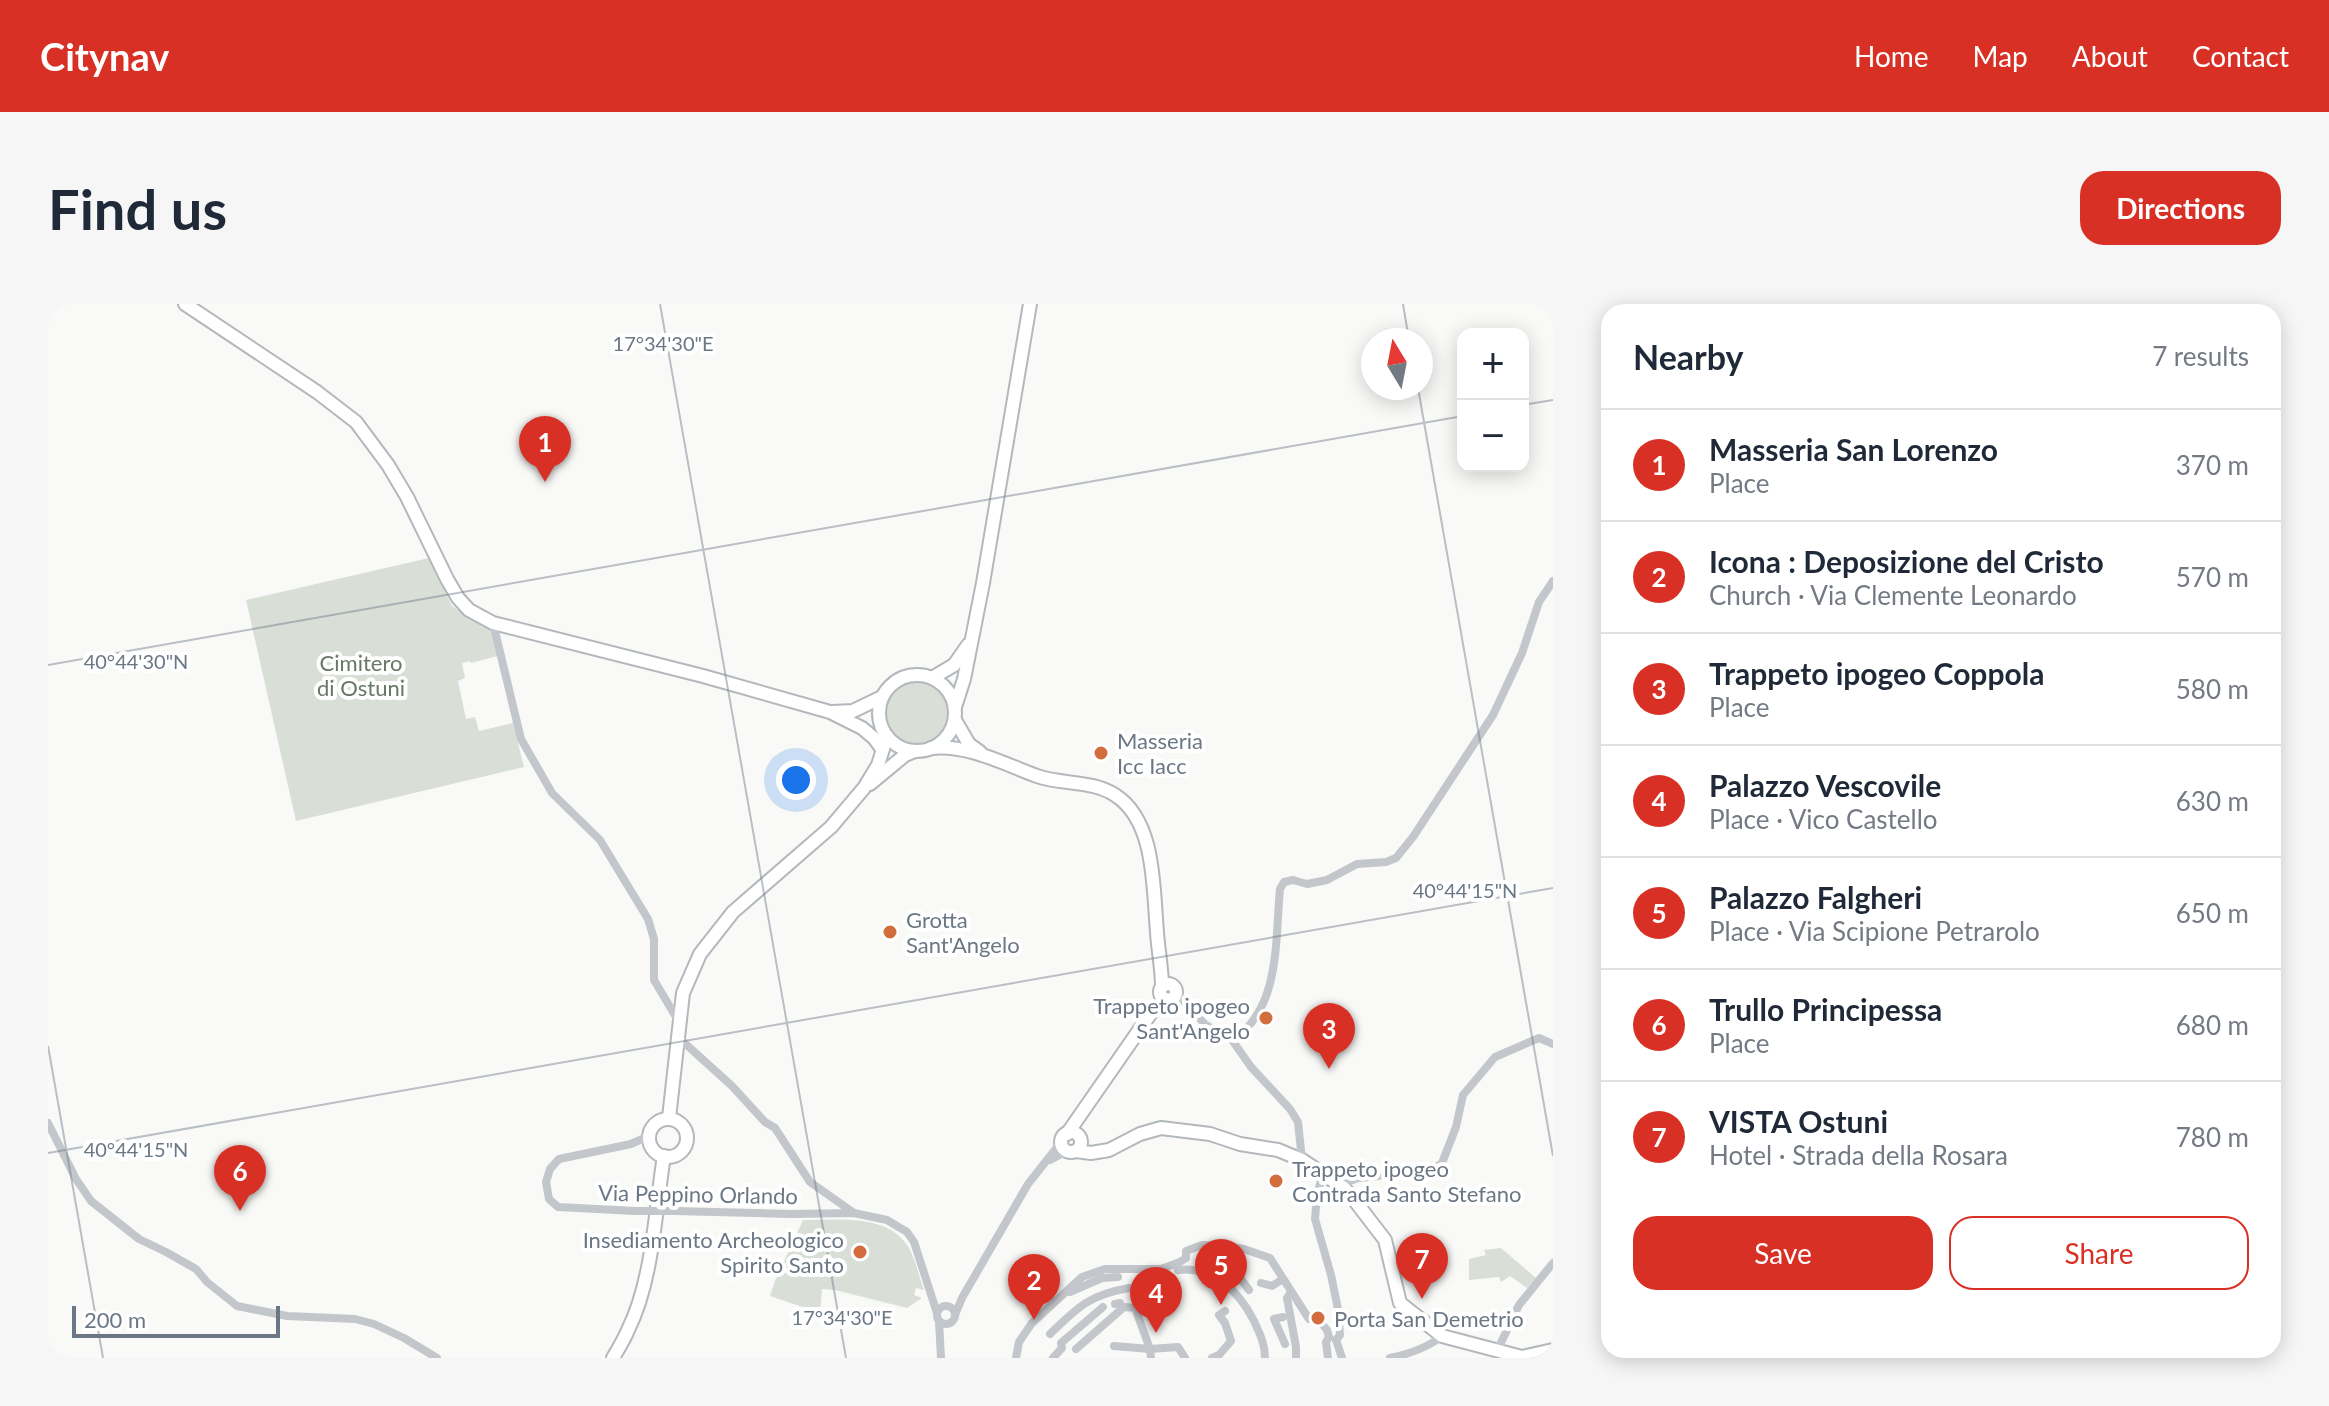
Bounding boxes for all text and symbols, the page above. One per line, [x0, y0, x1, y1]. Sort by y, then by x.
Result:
text: Citynav [40, 33, 169, 79]
text: Home [1854, 39, 1929, 73]
text: Map [1973, 39, 2028, 73]
text: About [2072, 39, 2148, 73]
text: Contact [2192, 39, 2289, 73]
button: Directions [2080, 171, 2281, 245]
text: Find us [48, 175, 227, 242]
north arrow [1361, 328, 1433, 400]
map controls [1457, 328, 1529, 472]
button: + [1457, 328, 1529, 400]
text: 17°34'30"E [613, 331, 713, 355]
text: Nearby [1633, 336, 1744, 377]
text: 7 results [2152, 340, 2249, 372]
button: − [1457, 400, 1529, 472]
pin: 1 [519, 416, 571, 482]
text: Masseria San Lorenzo [1709, 431, 1998, 467]
text: 1 [1651, 449, 1667, 481]
text: 370 m [2176, 449, 2249, 481]
text: Place [1709, 467, 1770, 499]
text: Icona : Deposizione del Cristo [1709, 543, 2104, 579]
text: 2 [1651, 561, 1667, 593]
text: 570 m [2176, 561, 2249, 593]
text: Church · Via Clemente Leonardo [1709, 579, 2077, 611]
text: 40°44'30"N [84, 649, 188, 673]
park label: Cimitero di Ostuni [317, 649, 405, 701]
text: Trappeto ipogeo Coppola [1709, 655, 2044, 691]
text: 3 [1651, 673, 1667, 705]
text: 580 m [2176, 673, 2249, 705]
text: Place [1709, 691, 1770, 723]
place label: Masseria Icc Iacc [1117, 727, 1203, 779]
marker: Masseria Icc Iacc [1092, 744, 1110, 762]
your location [776, 760, 816, 800]
text: Palazzo Vescovile [1709, 767, 1941, 803]
text: 4 [1651, 785, 1667, 817]
text: 630 m [2176, 785, 2249, 817]
text: Place · Vico Castello [1709, 803, 1938, 835]
text: 40°44'15"N [1413, 878, 1517, 902]
text: Palazzo Falgheri [1709, 879, 1922, 915]
text: 5 [1651, 897, 1667, 929]
text: 650 m [2176, 897, 2249, 929]
place label: Grotta Sant'Angelo [906, 906, 1020, 958]
text: Place · Via Scipione Petrarolo [1709, 915, 2040, 947]
marker: Grotta Sant'Angelo [881, 923, 899, 941]
text: Trullo Principessa [1709, 991, 1942, 1027]
place label: Trappeto ipogeo Sant'Angelo [1093, 992, 1250, 1044]
pin: 3 [1303, 1003, 1355, 1069]
marker: Trappeto ipogeo Sant'Angelo [1257, 1009, 1275, 1027]
text: 6 [1651, 1009, 1667, 1041]
text: 680 m [2176, 1009, 2249, 1041]
text: Place [1709, 1027, 1770, 1059]
text: VISTA Ostuni [1709, 1103, 1888, 1139]
text: 7 [1651, 1121, 1667, 1153]
text: 780 m [2176, 1121, 2249, 1153]
text: 40°44'15"N [84, 1137, 188, 1161]
text: Hotel · Strada della Rosara [1709, 1139, 2008, 1171]
pin: 6 [214, 1145, 266, 1211]
place label: Trappeto ipogeo Contrada Santo Stefano [1292, 1155, 1522, 1207]
marker: Trappeto ipogeo Contrada Santo Stefano [1267, 1172, 1285, 1190]
street label: Via Peppino Orlando [598, 1179, 798, 1209]
button: Save [1633, 1216, 1933, 1290]
button: Share [1949, 1216, 2249, 1290]
place label: Insediamento Archeologico Spirito Santo [583, 1226, 844, 1278]
pin: 7 [1396, 1233, 1448, 1299]
pin: 5 [1195, 1239, 1247, 1305]
marker: Insediamento Archeologico Spirito Santo [851, 1243, 869, 1261]
pin: 2 [1008, 1254, 1060, 1320]
pin: 4 [1130, 1267, 1182, 1333]
scale bar [72, 1302, 280, 1338]
text: 17°34'30"E [792, 1305, 892, 1329]
place label: Porta San Demetrio [1334, 1305, 1524, 1332]
text: 200 m [84, 1306, 146, 1333]
marker: Porta San Demetrio [1309, 1309, 1327, 1327]

